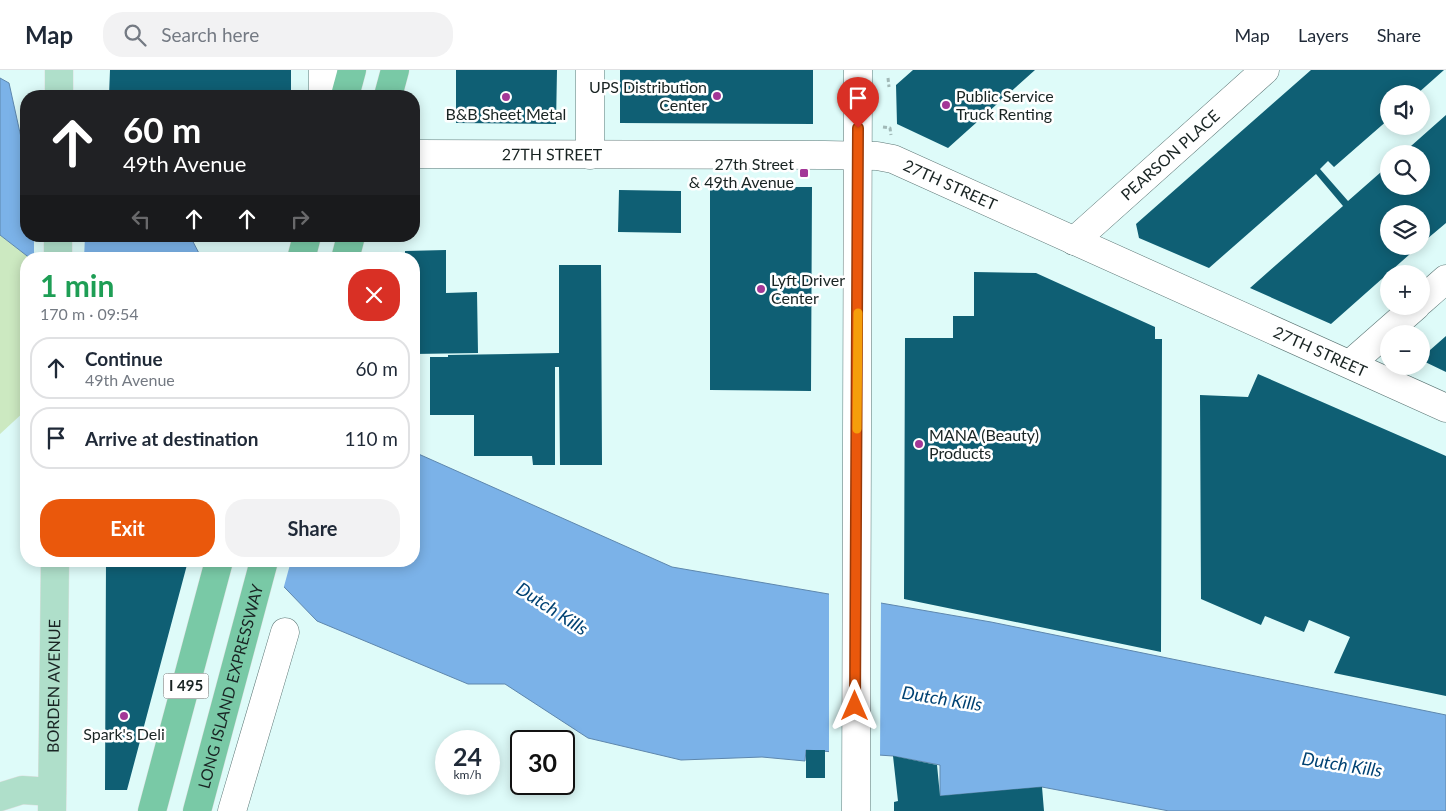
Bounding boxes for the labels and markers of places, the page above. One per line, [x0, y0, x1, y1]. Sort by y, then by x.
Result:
place label: UPS Distribution Center [589, 77, 707, 114]
pin [837, 77, 879, 128]
place label: Public Service Truck Renting [956, 86, 1054, 123]
marker: UPS Distribution Center [711, 90, 723, 102]
marker: B&B Sheet Metal [500, 91, 512, 103]
marker: Public Service Truck Renting [940, 99, 952, 111]
place label: B&B Sheet Metal [446, 104, 566, 123]
place label: 27th Street & 49th Avenue [689, 154, 794, 191]
marker: 27th Street & 49th Avenue [798, 167, 810, 179]
place label: Lyft Driver Center [771, 270, 845, 307]
marker: Lyft Driver Center [755, 283, 767, 295]
place label: MANA (Beauty) Products [929, 425, 1039, 462]
marker: MANA (Beauty) Products [913, 438, 925, 450]
marker: Spark's Deli [118, 710, 130, 722]
place label: Spark's Deli [83, 724, 165, 743]

